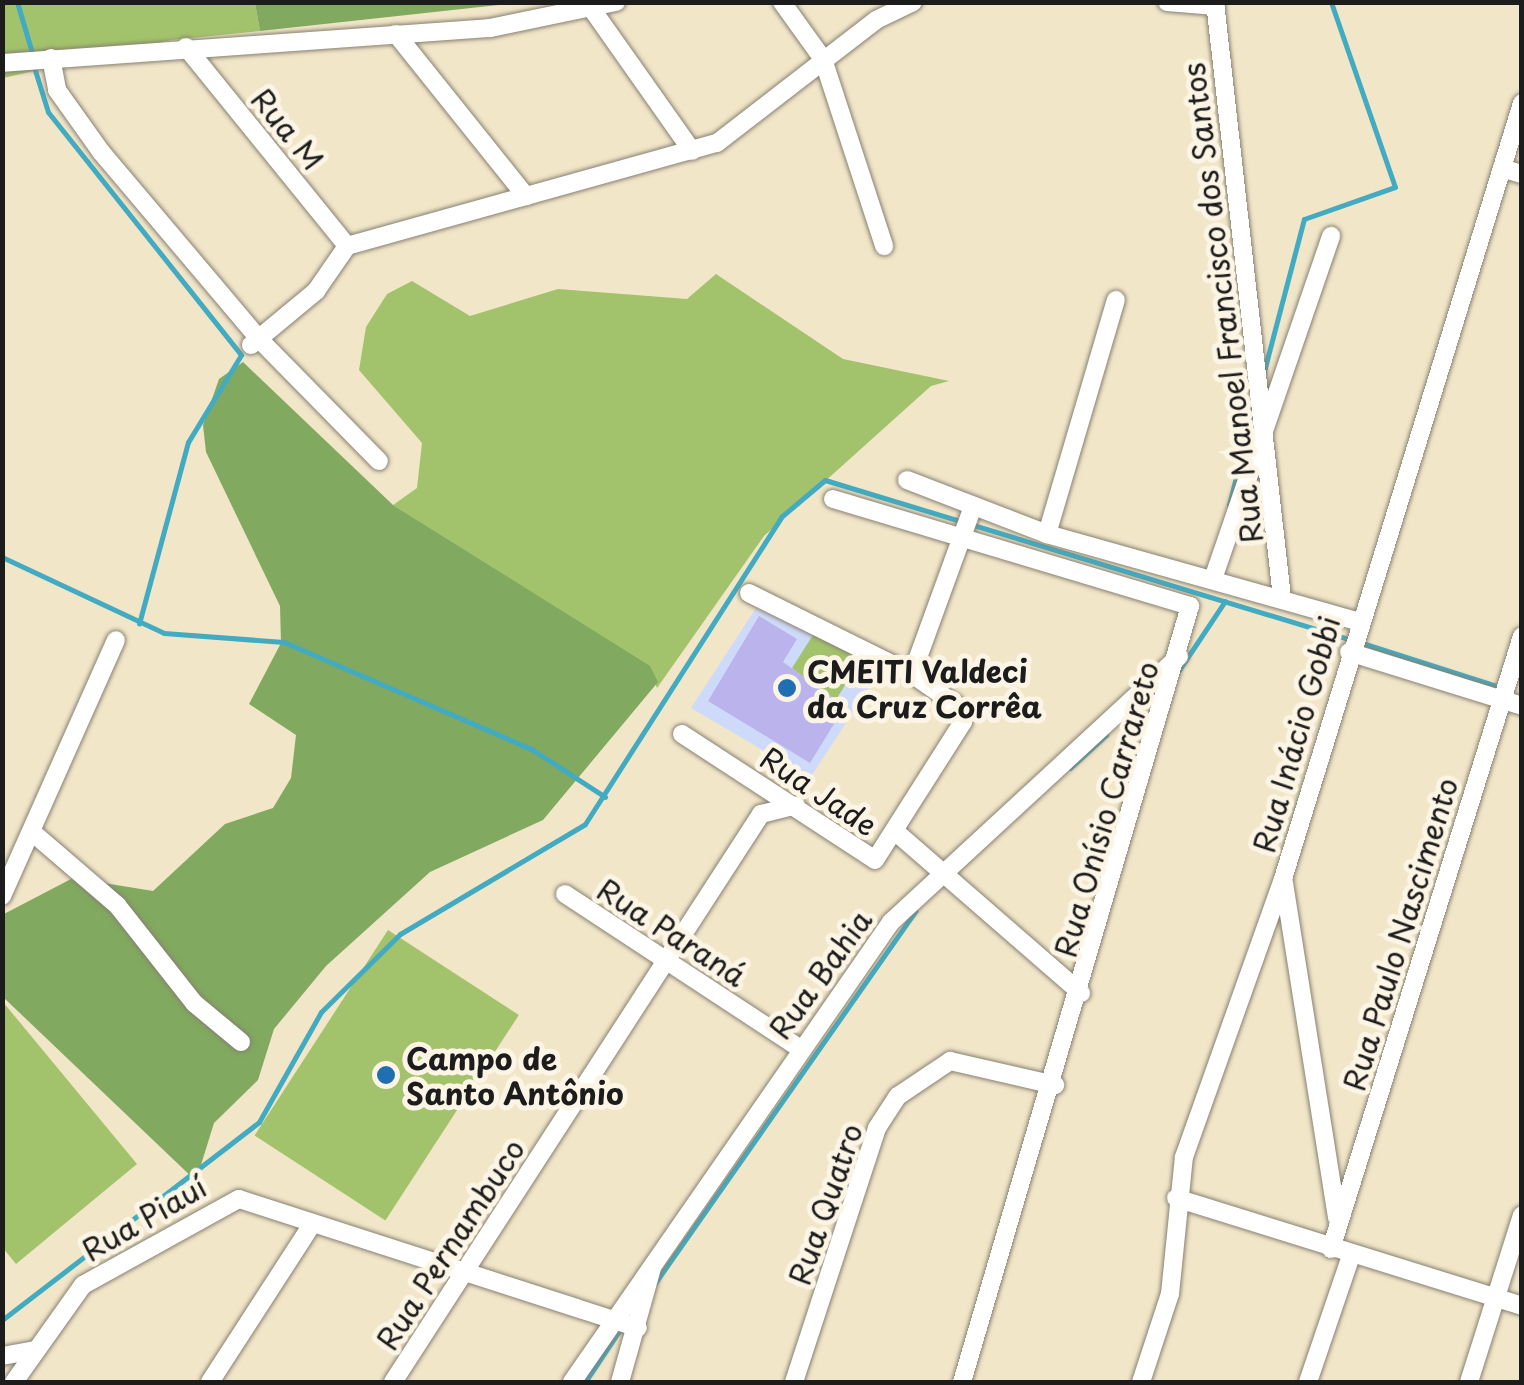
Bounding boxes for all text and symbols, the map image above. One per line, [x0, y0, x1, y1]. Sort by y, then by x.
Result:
street label: Rua Manoel Francisco dos Santos [1174, 59, 1270, 547]
street label: Rua M [244, 81, 332, 177]
street label: Rua Inácio Gobbi [1245, 610, 1347, 858]
place label: CMEITI Valdeci da Cruz Corrêa [807, 653, 1045, 724]
street label: Rua Onísio Carrareto [1046, 655, 1166, 963]
marker: CMEITI Valdeci da Cruz Corrêa [776, 677, 798, 699]
street label: Rua Jade [753, 738, 885, 844]
street label: Rua Paulo Nascimento [1335, 774, 1465, 1094]
street label: Rua Paraná [591, 870, 753, 994]
street label: Rua Bahia [761, 902, 879, 1046]
place label: Campo de Santo Antônio [406, 1040, 624, 1110]
marker: Campo de Santo Antônio [375, 1064, 397, 1086]
street label: Rua Quatro [780, 1118, 870, 1290]
street label: Rua Pernambuco [367, 1130, 533, 1358]
street label: Rua Piauí [75, 1168, 213, 1268]

